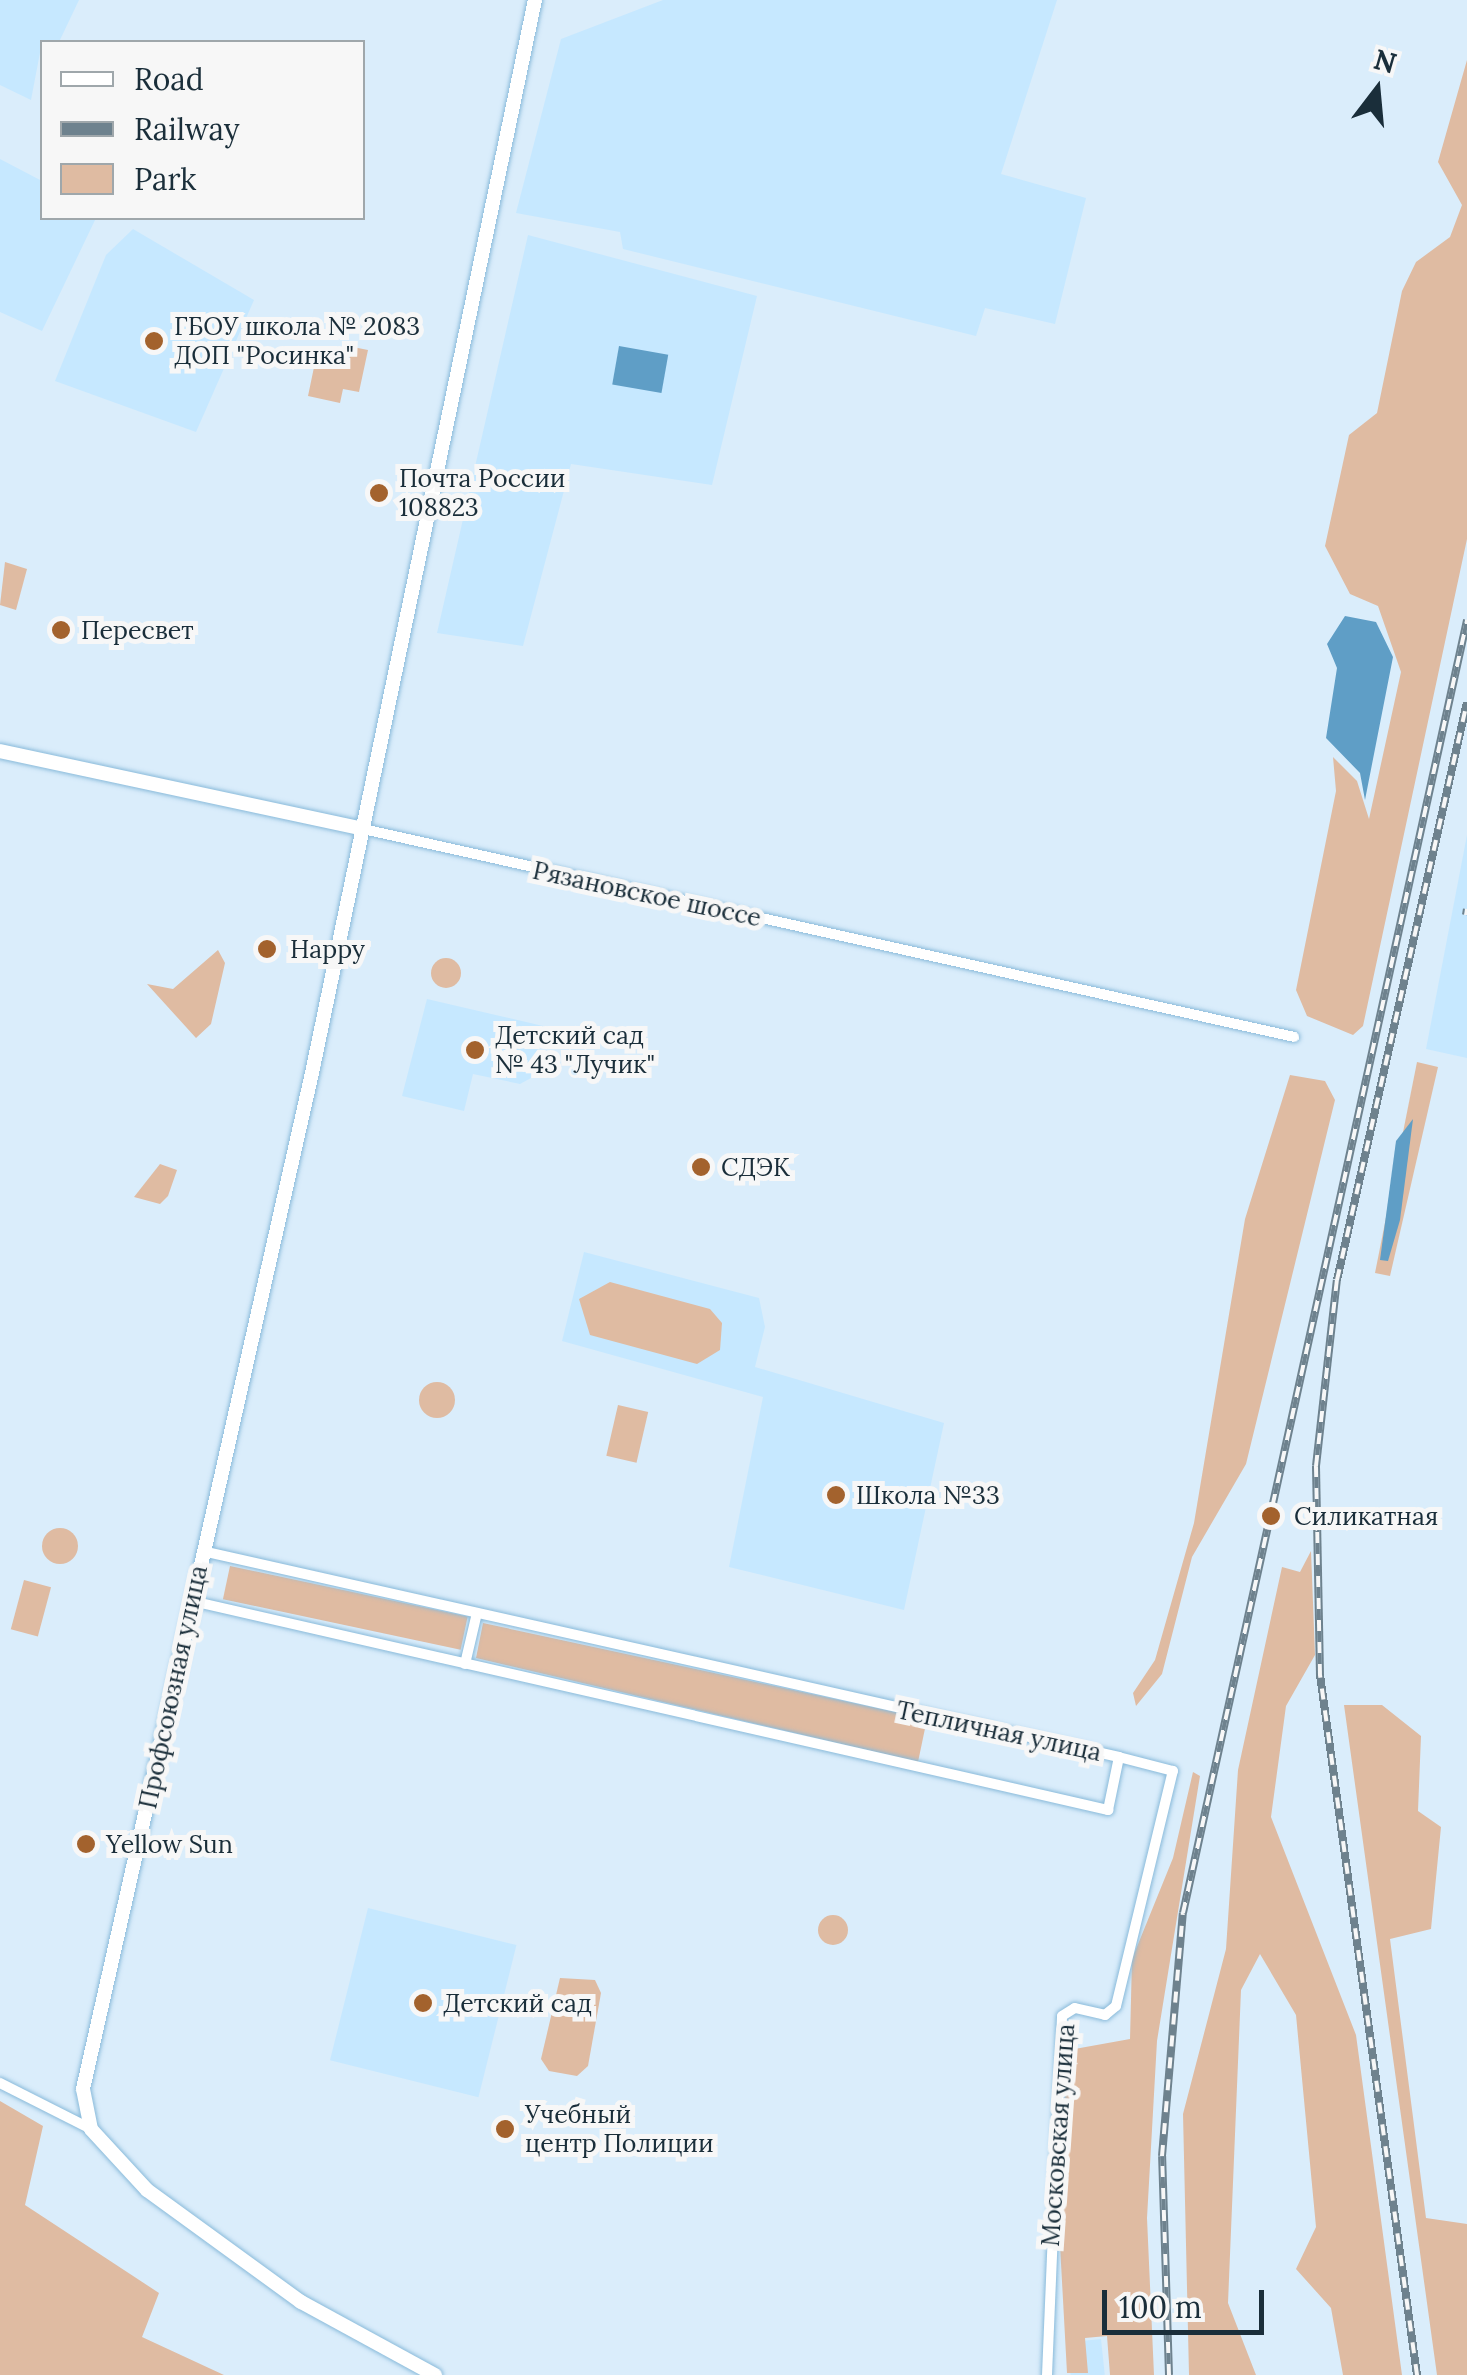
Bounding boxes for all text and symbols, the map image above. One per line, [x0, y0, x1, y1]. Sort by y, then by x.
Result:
legend [40, 40, 365, 220]
north arrow [1327, 40, 1427, 140]
text: N [1370, 41, 1401, 81]
text: Road [134, 60, 204, 98]
text: Railway [134, 110, 240, 148]
text: Park [134, 160, 196, 198]
place label: ГБОУ школа № 2083 ДОП "Росинка" [174, 312, 420, 371]
marker: ГБОУ школа № 2083 ДОП "Росинка" [143, 330, 165, 352]
place label: Почта России 108823 [399, 464, 565, 523]
marker: Почта России 108823 [368, 482, 390, 504]
place label: Пересвет [81, 615, 194, 645]
marker: Пересвет [50, 619, 72, 641]
street label: Рязановское шоссе [530, 855, 764, 933]
place label: Happy [290, 934, 365, 964]
marker: Happy [254, 936, 280, 962]
place label: Детский сад № 43 "Лучик" [495, 1021, 655, 1080]
marker: Детский сад № 43 "Лучик" [464, 1039, 486, 1061]
place label: СДЭК [721, 1152, 790, 1182]
marker: СДЭК [690, 1156, 712, 1178]
place label: Школа №33 [856, 1480, 1000, 1510]
marker: Школа №33 [825, 1484, 847, 1506]
place label: Силикатная [1294, 1501, 1438, 1531]
marker: Силикатная [1258, 1503, 1284, 1529]
street label: Профсоюзная улица [133, 1562, 213, 1812]
street label: Тепличная улица [894, 1695, 1104, 1767]
place label: Yellow Sun [106, 1829, 233, 1859]
marker: Yellow Sun [75, 1833, 97, 1855]
place label: Детский сад [443, 1988, 592, 2018]
marker: Детский сад [412, 1992, 434, 2014]
street label: Московская улица [1035, 2022, 1081, 2248]
place label: Учебный центр Полиции [525, 2100, 714, 2159]
marker: Учебный центр Полиции [494, 2118, 516, 2140]
scale bar [1107, 2270, 1270, 2332]
text: 100 m [1119, 2288, 1202, 2326]

